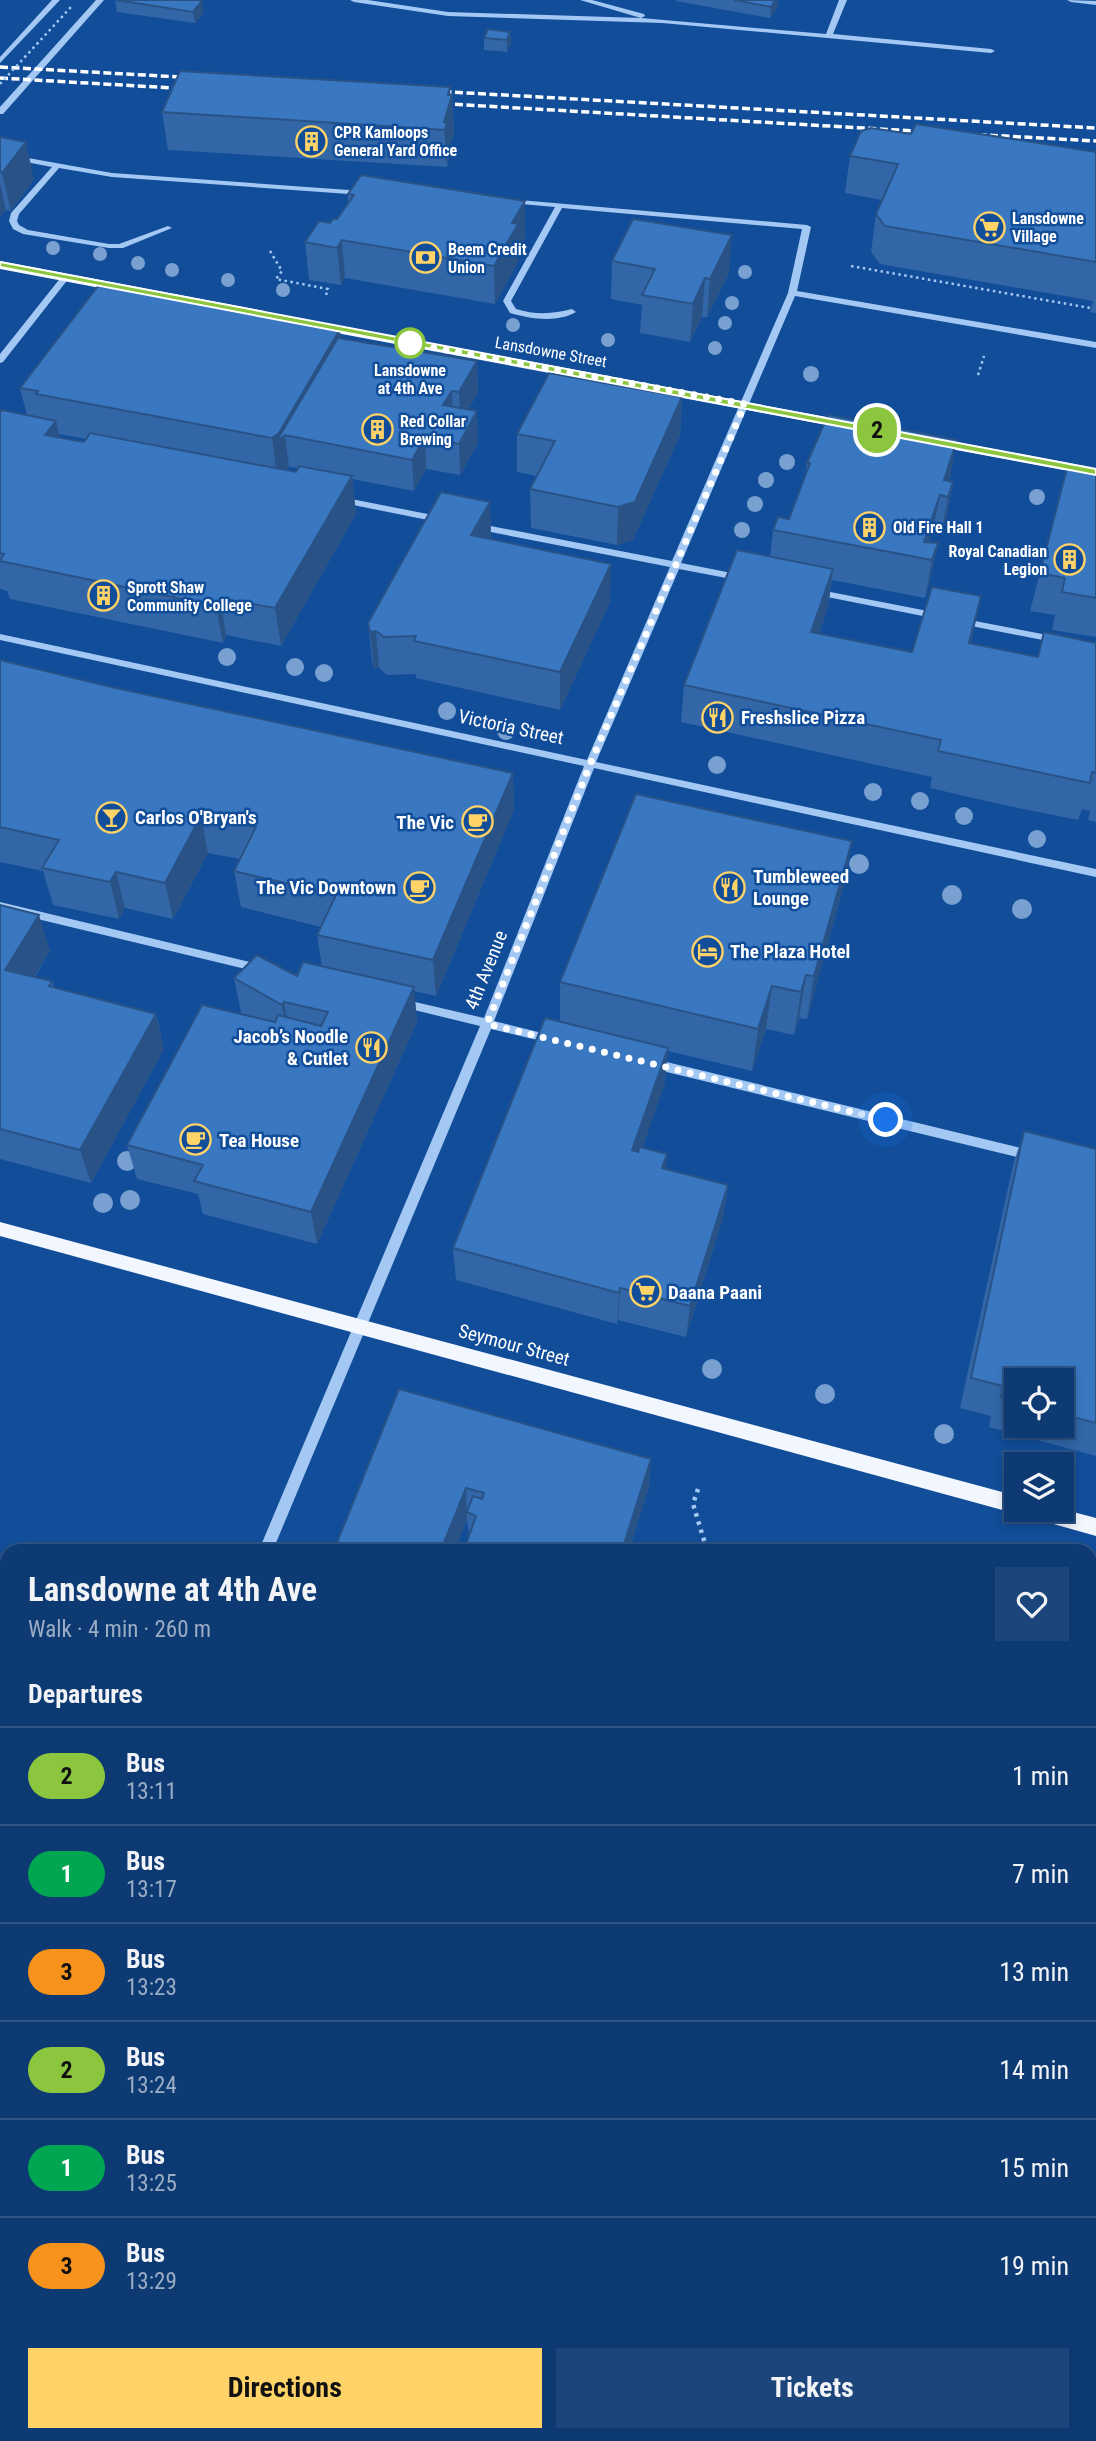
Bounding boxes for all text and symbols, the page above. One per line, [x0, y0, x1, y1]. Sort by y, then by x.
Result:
place label: CPR Kamloops General Yard Office [334, 123, 457, 160]
building icon: CPR Kamloops General Yard Office [294, 124, 328, 158]
place label: Lansdowne Village [1012, 209, 1084, 246]
supermarket icon: Lansdowne Village [972, 210, 1006, 244]
place label: Beem Credit Union [448, 240, 527, 277]
bank icon: Beem Credit Union [408, 241, 442, 275]
marker: Lansdowne at 4th Ave [395, 328, 425, 358]
street label: Lansdowne Street [494, 333, 609, 371]
place label: Lansdowne at 4th Ave [374, 361, 446, 398]
line badge: 2 [854, 407, 900, 453]
place label: Red Collar Brewing [400, 412, 466, 449]
building icon: Red Collar Brewing [360, 413, 394, 447]
text: 2 [871, 416, 883, 444]
building icon: Old Fire Hall 1 [853, 510, 887, 544]
place label: Old Fire Hall 1 [893, 518, 984, 537]
place label: Royal Canadian Legion [949, 542, 1047, 579]
building icon: Royal Canadian Legion [1053, 543, 1087, 577]
place label: Sprott Shaw Community College [127, 578, 252, 615]
building icon: Sprott Shaw Community College [87, 579, 121, 613]
restaurant icon: Freshslice Pizza [701, 700, 735, 734]
street label: Victoria Street [456, 705, 566, 749]
place label: Freshslice Pizza [741, 706, 865, 729]
bar icon: Carlos O'Bryan's [95, 800, 129, 834]
cafe icon: The Vic [460, 805, 494, 839]
place label: Carlos O'Bryan's [135, 806, 257, 829]
place label: The Vic [396, 811, 454, 834]
place label: Tumbleweed Lounge [753, 865, 849, 910]
cafe icon: The Vic Downtown [402, 870, 436, 904]
restaurant icon: Tumbleweed Lounge [713, 870, 747, 904]
place label: The Vic Downtown [256, 876, 396, 899]
street label: 4th Avenue [460, 927, 512, 1013]
hotel icon: The Plaza Hotel [690, 934, 724, 968]
place label: The Plaza Hotel [730, 940, 850, 963]
place label: Jacob’s Noodle & Cutlet [233, 1025, 348, 1070]
restaurant icon: Jacob’s Noodle & Cutlet [354, 1030, 388, 1064]
your location [868, 1102, 903, 1137]
cafe icon: Tea House [179, 1123, 213, 1157]
place label: Tea House [219, 1129, 299, 1152]
supermarket icon: Daana Paani [628, 1275, 662, 1309]
place label: Daana Paani [668, 1281, 762, 1304]
street label: Seymour Street [456, 1319, 572, 1371]
map controls [1004, 1368, 1074, 1522]
button: locate [1004, 1368, 1074, 1438]
button: layers [1004, 1452, 1074, 1522]
button: heart [995, 1567, 1069, 1641]
text: Lansdowne at 4th Ave [28, 1570, 317, 1609]
text: Walk · 4 min · 260 m [28, 1616, 211, 1643]
text: Departures [28, 1679, 143, 1709]
text: Bus [126, 1748, 165, 1778]
text: 1 min [1012, 1761, 1069, 1791]
text: 2 [60, 1762, 73, 1790]
text: 13:11 [126, 1778, 177, 1805]
text: Bus [126, 1846, 165, 1876]
text: 7 min [1012, 1859, 1069, 1889]
text: 1 [60, 1860, 73, 1888]
text: 13:17 [126, 1876, 177, 1903]
text: Bus [126, 1944, 165, 1974]
text: 13 min [999, 1957, 1069, 1987]
text: 3 [60, 1958, 73, 1986]
text: 13:23 [126, 1974, 177, 2001]
text: Bus [126, 2042, 165, 2072]
text: 14 min [999, 2055, 1069, 2085]
text: 2 [60, 2056, 73, 2084]
text: 13:24 [126, 2072, 177, 2099]
text: Bus [126, 2140, 165, 2170]
text: 15 min [999, 2153, 1069, 2183]
text: 1 [60, 2154, 73, 2182]
text: 13:25 [126, 2170, 177, 2197]
text: Bus [126, 2238, 165, 2268]
text: 19 min [999, 2251, 1069, 2281]
text: 3 [60, 2252, 73, 2280]
text: 13:29 [126, 2268, 177, 2295]
button: Directions [28, 2348, 542, 2428]
button: Tickets [556, 2348, 1069, 2428]

